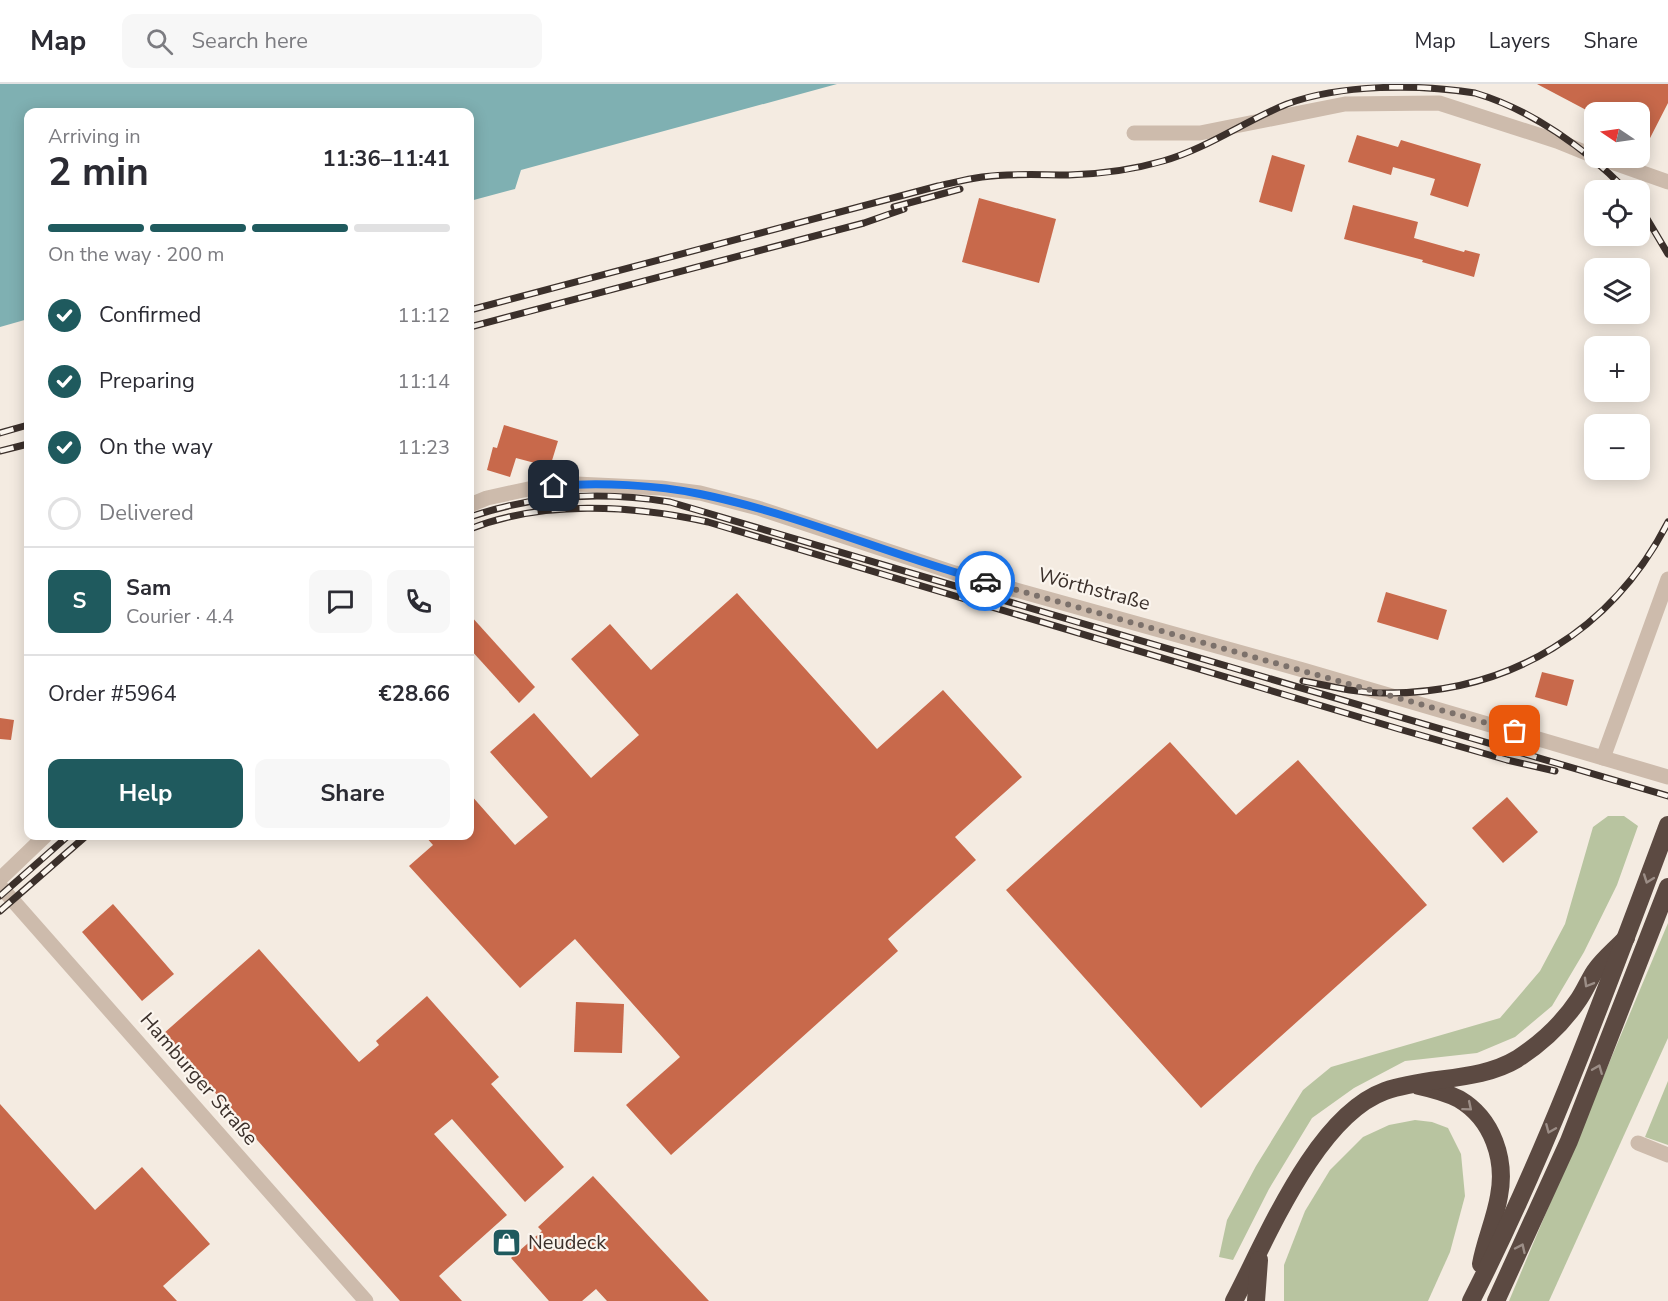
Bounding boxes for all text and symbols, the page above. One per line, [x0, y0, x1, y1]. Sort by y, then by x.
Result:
search box [122, 14, 542, 68]
text: Map [30, 22, 86, 60]
icon: search [143, 25, 176, 58]
text: Search here [191, 26, 308, 56]
text: Map [1414, 27, 1456, 55]
text: Layers [1489, 27, 1550, 55]
text: Share [1583, 27, 1638, 55]
north arrow [1584, 102, 1650, 168]
map controls [1584, 102, 1650, 480]
text: Arriving in [48, 123, 141, 150]
text: 11:36–11:41 [322, 144, 450, 174]
text: 2 min [48, 146, 149, 199]
button: locate [1584, 180, 1650, 246]
text: On the way · 200 m [48, 241, 224, 268]
button: layers [1584, 258, 1650, 324]
icon: check [48, 299, 81, 332]
text: Confirmed [99, 300, 201, 330]
text: 11:12 [397, 302, 450, 329]
button: + [1584, 336, 1650, 402]
icon: check [48, 365, 81, 398]
text: Preparing [99, 366, 195, 396]
text: 11:14 [397, 368, 450, 395]
button: − [1584, 414, 1650, 480]
icon: check [48, 431, 81, 464]
text: On the way [99, 432, 213, 462]
text: 11:23 [397, 434, 450, 461]
pin [528, 460, 579, 511]
icon: home [537, 469, 570, 502]
text: Delivered [99, 498, 194, 528]
courier [955, 551, 1015, 611]
street label: Wörthstraße [1035, 561, 1153, 617]
icon: car [969, 565, 1002, 598]
button: chat [309, 570, 372, 633]
button: phone [387, 570, 450, 633]
text: Sam [126, 573, 171, 603]
text: S [73, 586, 86, 616]
text: Courier · 4.4 [126, 603, 234, 630]
text: Order #5964 [48, 679, 177, 709]
text: €28.66 [379, 679, 450, 709]
pin [1489, 705, 1540, 756]
icon: bag [1498, 714, 1531, 747]
button: Help [48, 759, 243, 828]
button: Share [255, 759, 450, 828]
one-way arrow [1642, 874, 1655, 884]
one-way arrow [1584, 976, 1596, 987]
street label: Hamburger Straße [134, 1007, 264, 1151]
one-way arrow [1591, 1064, 1603, 1075]
one-way arrow [1461, 1099, 1472, 1110]
one-way arrow [1545, 1122, 1557, 1133]
shop icon: Neudeck [491, 1226, 523, 1258]
place label: Neudeck [528, 1229, 607, 1256]
one-way arrow [1513, 1244, 1525, 1255]

